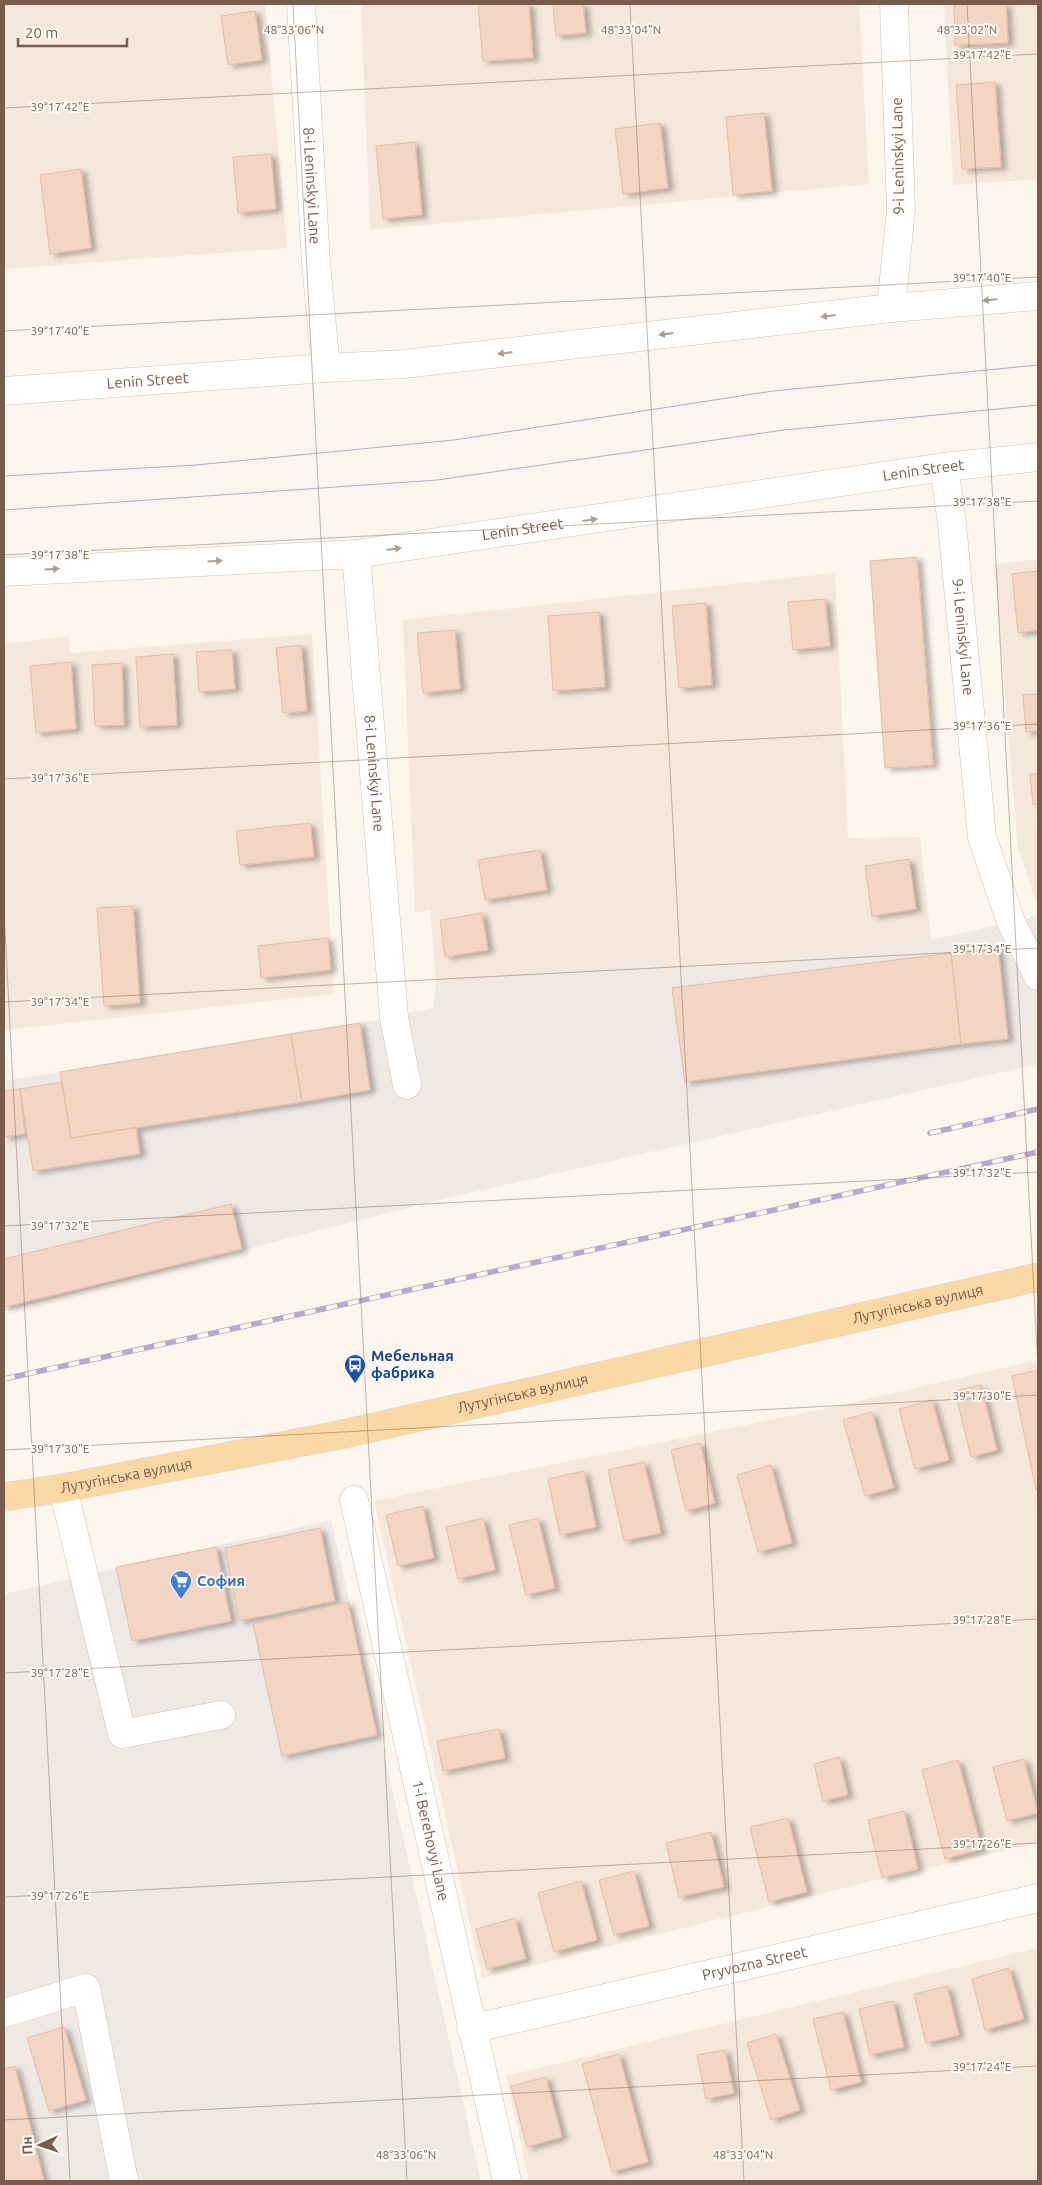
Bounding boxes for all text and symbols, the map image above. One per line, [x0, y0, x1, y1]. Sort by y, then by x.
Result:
scale bar [18, 15, 126, 47]
text: 48°33'06"N [264, 23, 324, 36]
text: 48°33'04"N [601, 23, 661, 36]
text: 48°33'02"N [937, 23, 997, 36]
text: 20 m [25, 24, 58, 41]
text: 39°17'42"E [953, 48, 1012, 61]
street label: 9-i Leninskyi Lane [888, 97, 907, 215]
text: 39°17'42"E [31, 100, 90, 113]
street label: 8-i Leninskyi Lane [300, 127, 324, 245]
text: 39°17'40"E [953, 271, 1012, 284]
one-way arrow [981, 297, 997, 305]
one-way arrow [820, 312, 836, 320]
text: 39°17'40"E [31, 324, 90, 337]
one-way arrow [658, 330, 674, 338]
one-way arrow [497, 349, 513, 357]
street label: Lenin Street [106, 369, 189, 392]
street label: Lenin Street [881, 456, 965, 484]
text: 39°17'38"E [953, 495, 1012, 508]
street label: Lenin Street [481, 514, 565, 543]
one-way arrow [582, 515, 598, 523]
one-way arrow [386, 544, 402, 552]
text: 39°17'38"E [31, 548, 90, 561]
one-way arrow [207, 557, 223, 565]
one-way arrow [45, 565, 61, 573]
street label: 9-i Leninskyi Lane [949, 578, 977, 696]
street label: 8-i Leninskyi Lane [361, 714, 388, 832]
text: 39°17'36"E [953, 719, 1012, 732]
text: 39°17'36"E [31, 771, 90, 784]
text: 39°17'34"E [953, 942, 1012, 955]
text: 39°17'34"E [31, 995, 90, 1008]
text: 39°17'32"E [953, 1166, 1012, 1179]
text: 39°17'32"E [31, 1219, 90, 1232]
street label: Лутугінська вулиця [850, 1281, 985, 1327]
place label: Мебельная фабрика [371, 1347, 454, 1381]
bus stop icon: Мебельная фабрика [343, 1353, 367, 1384]
street label: Лутугінська вулиця [455, 1370, 590, 1416]
text: 39°17'30"E [953, 1389, 1012, 1402]
text: 39°17'30"E [31, 1442, 90, 1455]
street label: Лутугінська вулиця [59, 1454, 193, 1496]
supermarket icon: София [169, 1569, 193, 1600]
place label: София [197, 1572, 245, 1589]
text: 39°17'28"E [953, 1613, 1012, 1626]
text: 39°17'28"E [31, 1666, 90, 1679]
street label: 1-i Berehovyi Lane [409, 1778, 453, 1902]
text: 39°17'26"E [953, 1837, 1012, 1850]
text: 39°17'26"E [31, 1889, 90, 1902]
street label: Pryvozna Street [700, 1943, 809, 1983]
text: 39°17'24"E [953, 2060, 1012, 2073]
north arrow [15, 2120, 65, 2170]
text: Пн [19, 2136, 35, 2155]
text: 48°33'06"N [376, 2148, 436, 2161]
text: 48°33'04"N [713, 2148, 773, 2161]

